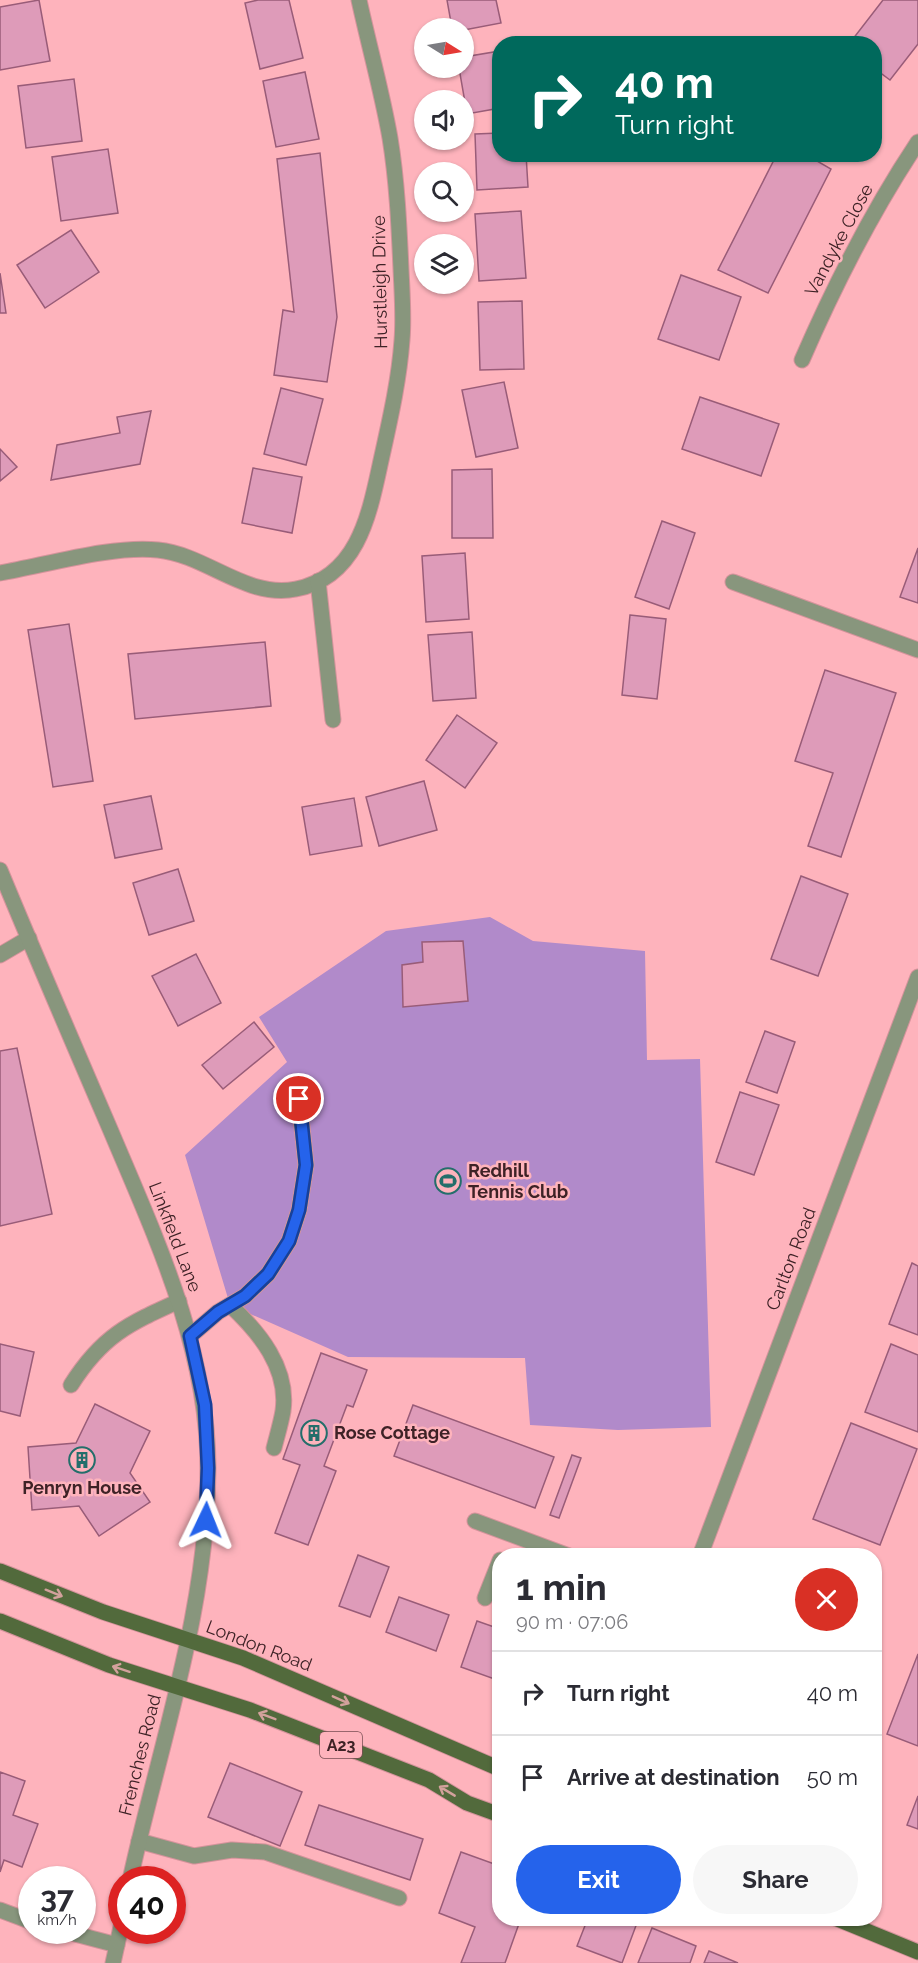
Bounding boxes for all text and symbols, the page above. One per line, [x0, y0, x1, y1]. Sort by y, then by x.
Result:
north arrow [414, 18, 474, 78]
map controls [414, 18, 474, 294]
text: 40 m [615, 59, 714, 108]
icon: right [516, 60, 594, 138]
button: sound [414, 90, 474, 150]
text: Turn right [615, 109, 734, 140]
button: search [414, 162, 474, 222]
street label: Vandyke Close [800, 180, 877, 299]
street label: Hurstleigh Drive [368, 215, 391, 349]
button: layers [414, 234, 474, 294]
pin [273, 1073, 324, 1124]
icon: arrive [282, 1082, 315, 1115]
place label: Redhill Tennis Club [468, 1160, 568, 1202]
sports icon: Redhill Tennis Club [433, 1166, 463, 1196]
street label: Linkfield Lane [145, 1179, 206, 1295]
street label: Carlton Road [761, 1205, 820, 1313]
building icon: Rose Cottage [299, 1418, 329, 1448]
place label: Rose Cottage [334, 1422, 450, 1443]
building icon: Penryn House [67, 1445, 97, 1475]
place label: Penryn House [22, 1477, 142, 1498]
position arrow [174, 1488, 238, 1552]
text: 1 min [516, 1566, 607, 1608]
button: close [795, 1568, 858, 1631]
one-way arrow [45, 1588, 63, 1599]
text: 90 m · 07:06 [516, 1610, 628, 1634]
street label: London Road [203, 1616, 315, 1675]
one-way arrow [112, 1663, 131, 1674]
icon: right [516, 1677, 549, 1710]
text: Turn right [567, 1680, 670, 1706]
text: 40 m [807, 1680, 858, 1706]
street label: Frenches Road [114, 1692, 165, 1818]
one-way arrow [331, 1695, 349, 1706]
one-way arrow [258, 1710, 276, 1721]
road number: A23 [320, 1732, 362, 1758]
icon: arrive [516, 1761, 549, 1794]
text: Arrive at destination [567, 1764, 780, 1790]
text: 50 m [807, 1764, 858, 1790]
one-way arrow [439, 1784, 456, 1796]
button: Exit [516, 1845, 681, 1914]
button: Share [693, 1845, 858, 1914]
speed limit sign: 40 [108, 1866, 186, 1944]
text: 37 [40, 1880, 74, 1915]
text: km/h [37, 1911, 77, 1929]

